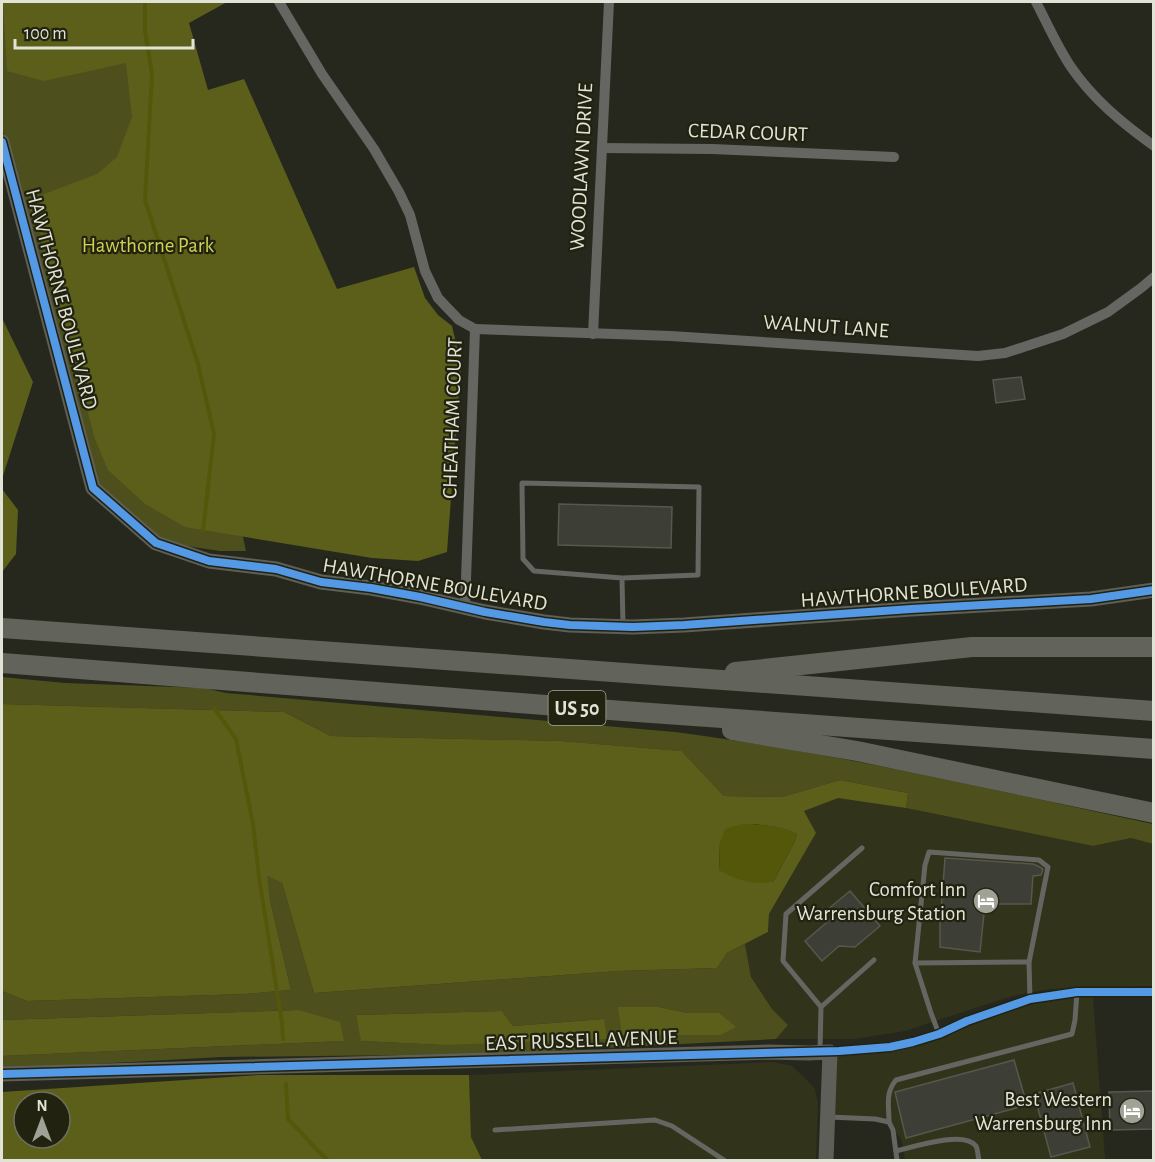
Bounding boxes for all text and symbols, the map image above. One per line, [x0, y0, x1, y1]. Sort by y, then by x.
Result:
scale bar [15, 12, 194, 50]
text: 100 m [24, 25, 67, 43]
street label: WOODLAWN DRIVE [567, 83, 596, 252]
street label: CEDAR COURT [688, 120, 808, 145]
street label: HAWTHORNE BOULEVARD [22, 187, 101, 412]
park label: Hawthorne Park [82, 235, 215, 256]
street label: WALNUT LANE [763, 312, 889, 341]
street label: CHEATHAM COURT [439, 337, 466, 499]
street label: HAWTHORNE BOULEVARD [321, 554, 549, 615]
street label: HAWTHORNE BOULEVARD [800, 574, 1028, 611]
road number: US 50 [548, 691, 606, 725]
place label: Comfort Inn Warrensburg Station [796, 879, 966, 924]
hotel icon: Comfort Inn Warrensburg Station [971, 886, 1001, 916]
street label: EAST RUSSELL AVENUE [485, 1027, 677, 1054]
place label: Best Western Warrensburg Inn [974, 1089, 1112, 1134]
north arrow [12, 1090, 72, 1150]
hotel icon: Best Western Warrensburg Inn [1117, 1096, 1147, 1126]
text: N [36, 1098, 48, 1114]

